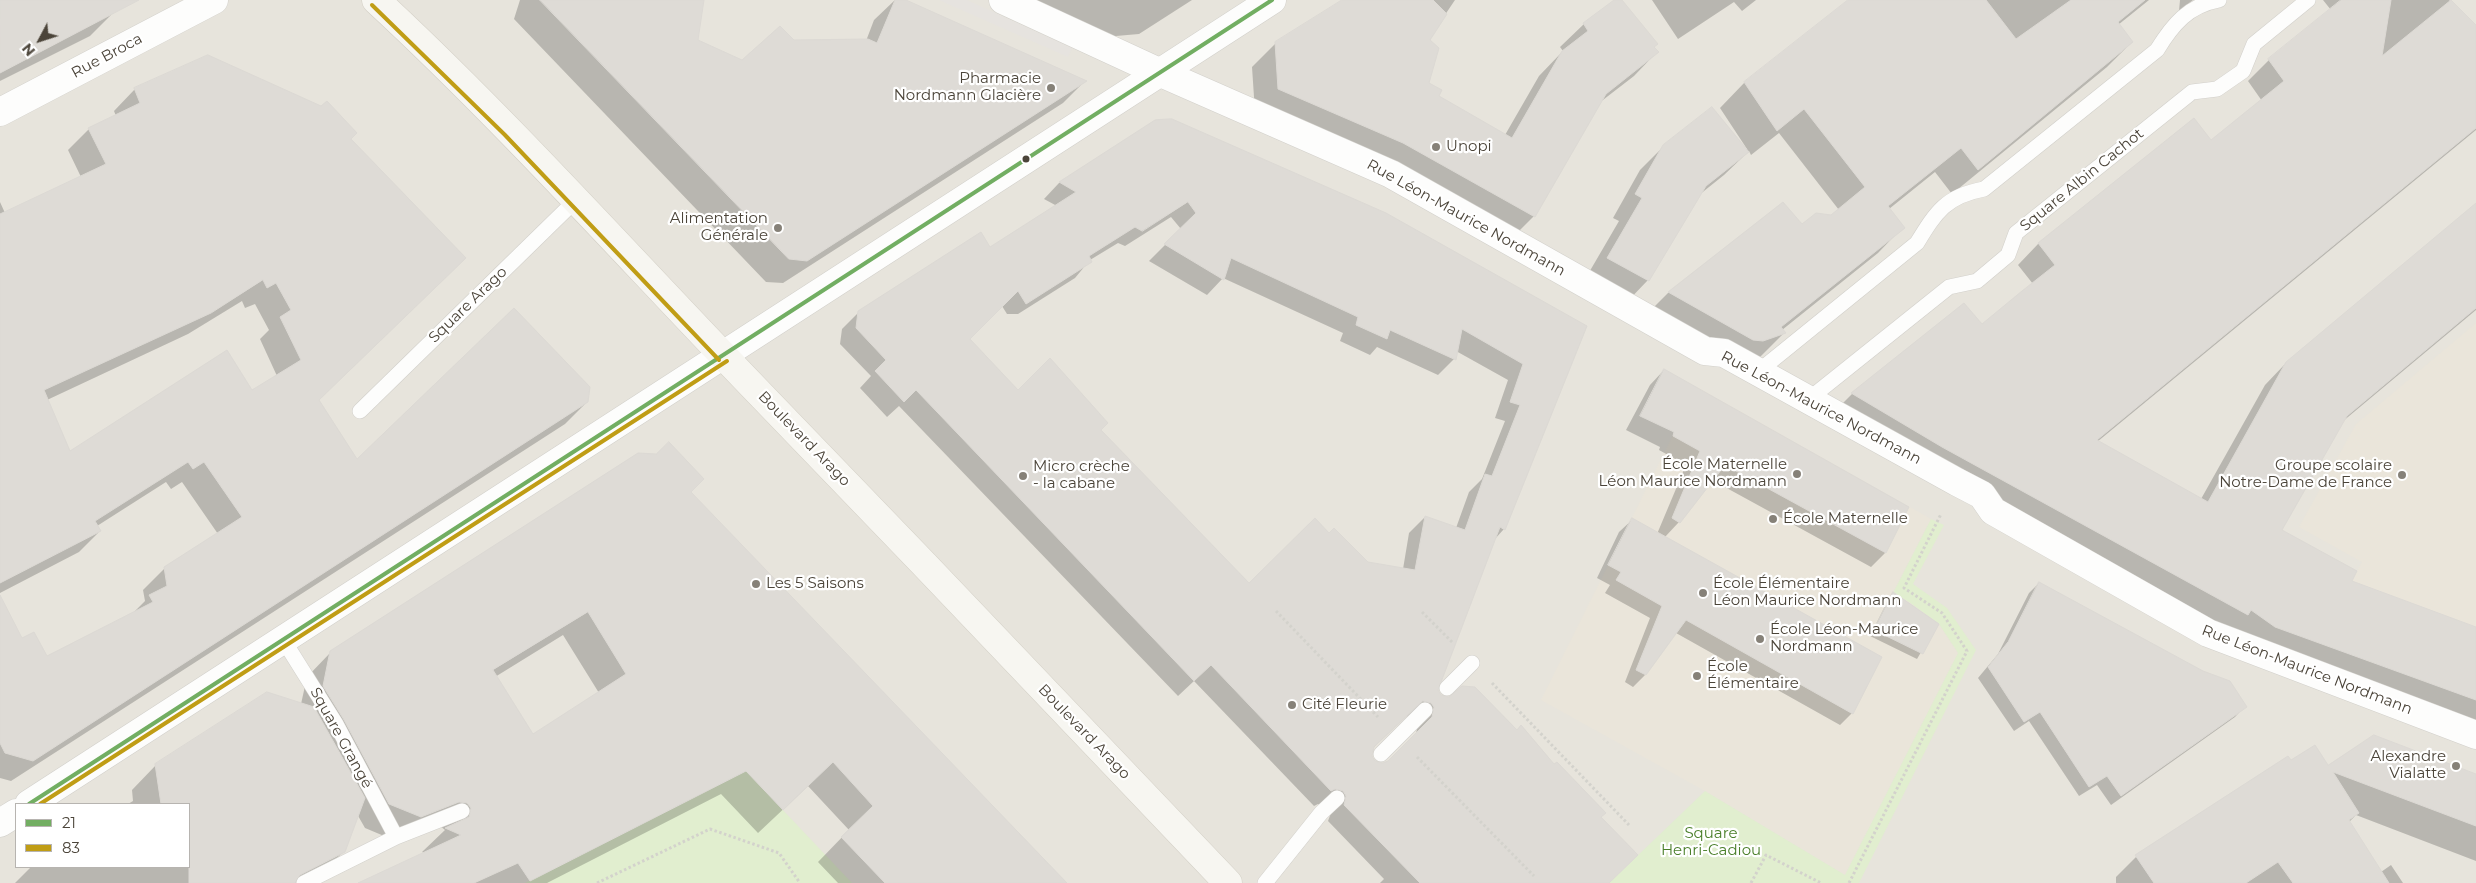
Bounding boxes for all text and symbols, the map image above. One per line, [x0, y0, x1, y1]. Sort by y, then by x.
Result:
north arrow [15, 15, 65, 65]
street label: Rue Broca [68, 30, 146, 82]
text: N [18, 40, 39, 60]
place label: Pharmacie Nordmann Glacière [894, 70, 1041, 105]
marker: Pharmacie Nordmann Glacière [1045, 82, 1057, 94]
street label: Square Albin Cachot [2017, 125, 2147, 235]
place label: Unopi [1446, 138, 1492, 156]
marker: Unopi [1430, 141, 1442, 153]
unlabelled marker [1021, 154, 1031, 164]
street label: Rue Léon-Maurice Nordmann [1364, 156, 1568, 280]
place label: Alimentation Générale [670, 210, 768, 245]
marker: Alimentation Générale [772, 222, 784, 234]
street label: Square Arago [425, 263, 511, 347]
street label: Rue Léon-Maurice Nordmann [1718, 347, 1924, 469]
street label: Boulevard Arago [754, 388, 854, 490]
place label: École Maternelle Léon Maurice Nordmann [1599, 456, 1787, 491]
place label: Groupe scolaire Notre-Dame de France [2219, 457, 2392, 492]
place label: Micro crèche - la cabane [1033, 458, 1130, 493]
marker: École Maternelle Léon Maurice Nordmann [1791, 468, 1803, 480]
marker: Groupe scolaire Notre-Dame de France [2396, 469, 2408, 481]
marker: Micro crèche - la cabane [1017, 470, 1029, 482]
place label: École Maternelle [1783, 510, 1908, 528]
marker: École Maternelle [1767, 513, 1779, 525]
place label: Les 5 Saisons [766, 575, 864, 593]
place label: École Élémentaire Léon Maurice Nordmann [1713, 575, 1901, 610]
marker: Les 5 Saisons [750, 578, 762, 590]
marker: École Élémentaire Léon Maurice Nordmann [1697, 587, 1709, 599]
place label: École Léon-Maurice Nordmann [1770, 621, 1918, 656]
street label: Rue Léon-Maurice Nordmann [2199, 621, 2415, 719]
marker: École Léon-Maurice Nordmann [1754, 633, 1766, 645]
place label: École Élémentaire [1707, 658, 1799, 693]
marker: École Élémentaire [1691, 670, 1703, 682]
street label: Boulevard Arago [1034, 681, 1134, 783]
street label: Square Grangé [306, 684, 376, 792]
place label: Cité Fleurie [1302, 696, 1387, 714]
marker: Cité Fleurie [1286, 699, 1298, 711]
place label: Alexandre Vialatte [2370, 748, 2446, 783]
marker: Alexandre Vialatte [2450, 760, 2462, 772]
legend [15, 803, 190, 868]
text: 21 [62, 813, 76, 832]
park label: Square Henri-Cadiou [1661, 825, 1761, 860]
text: 83 [62, 838, 80, 857]

